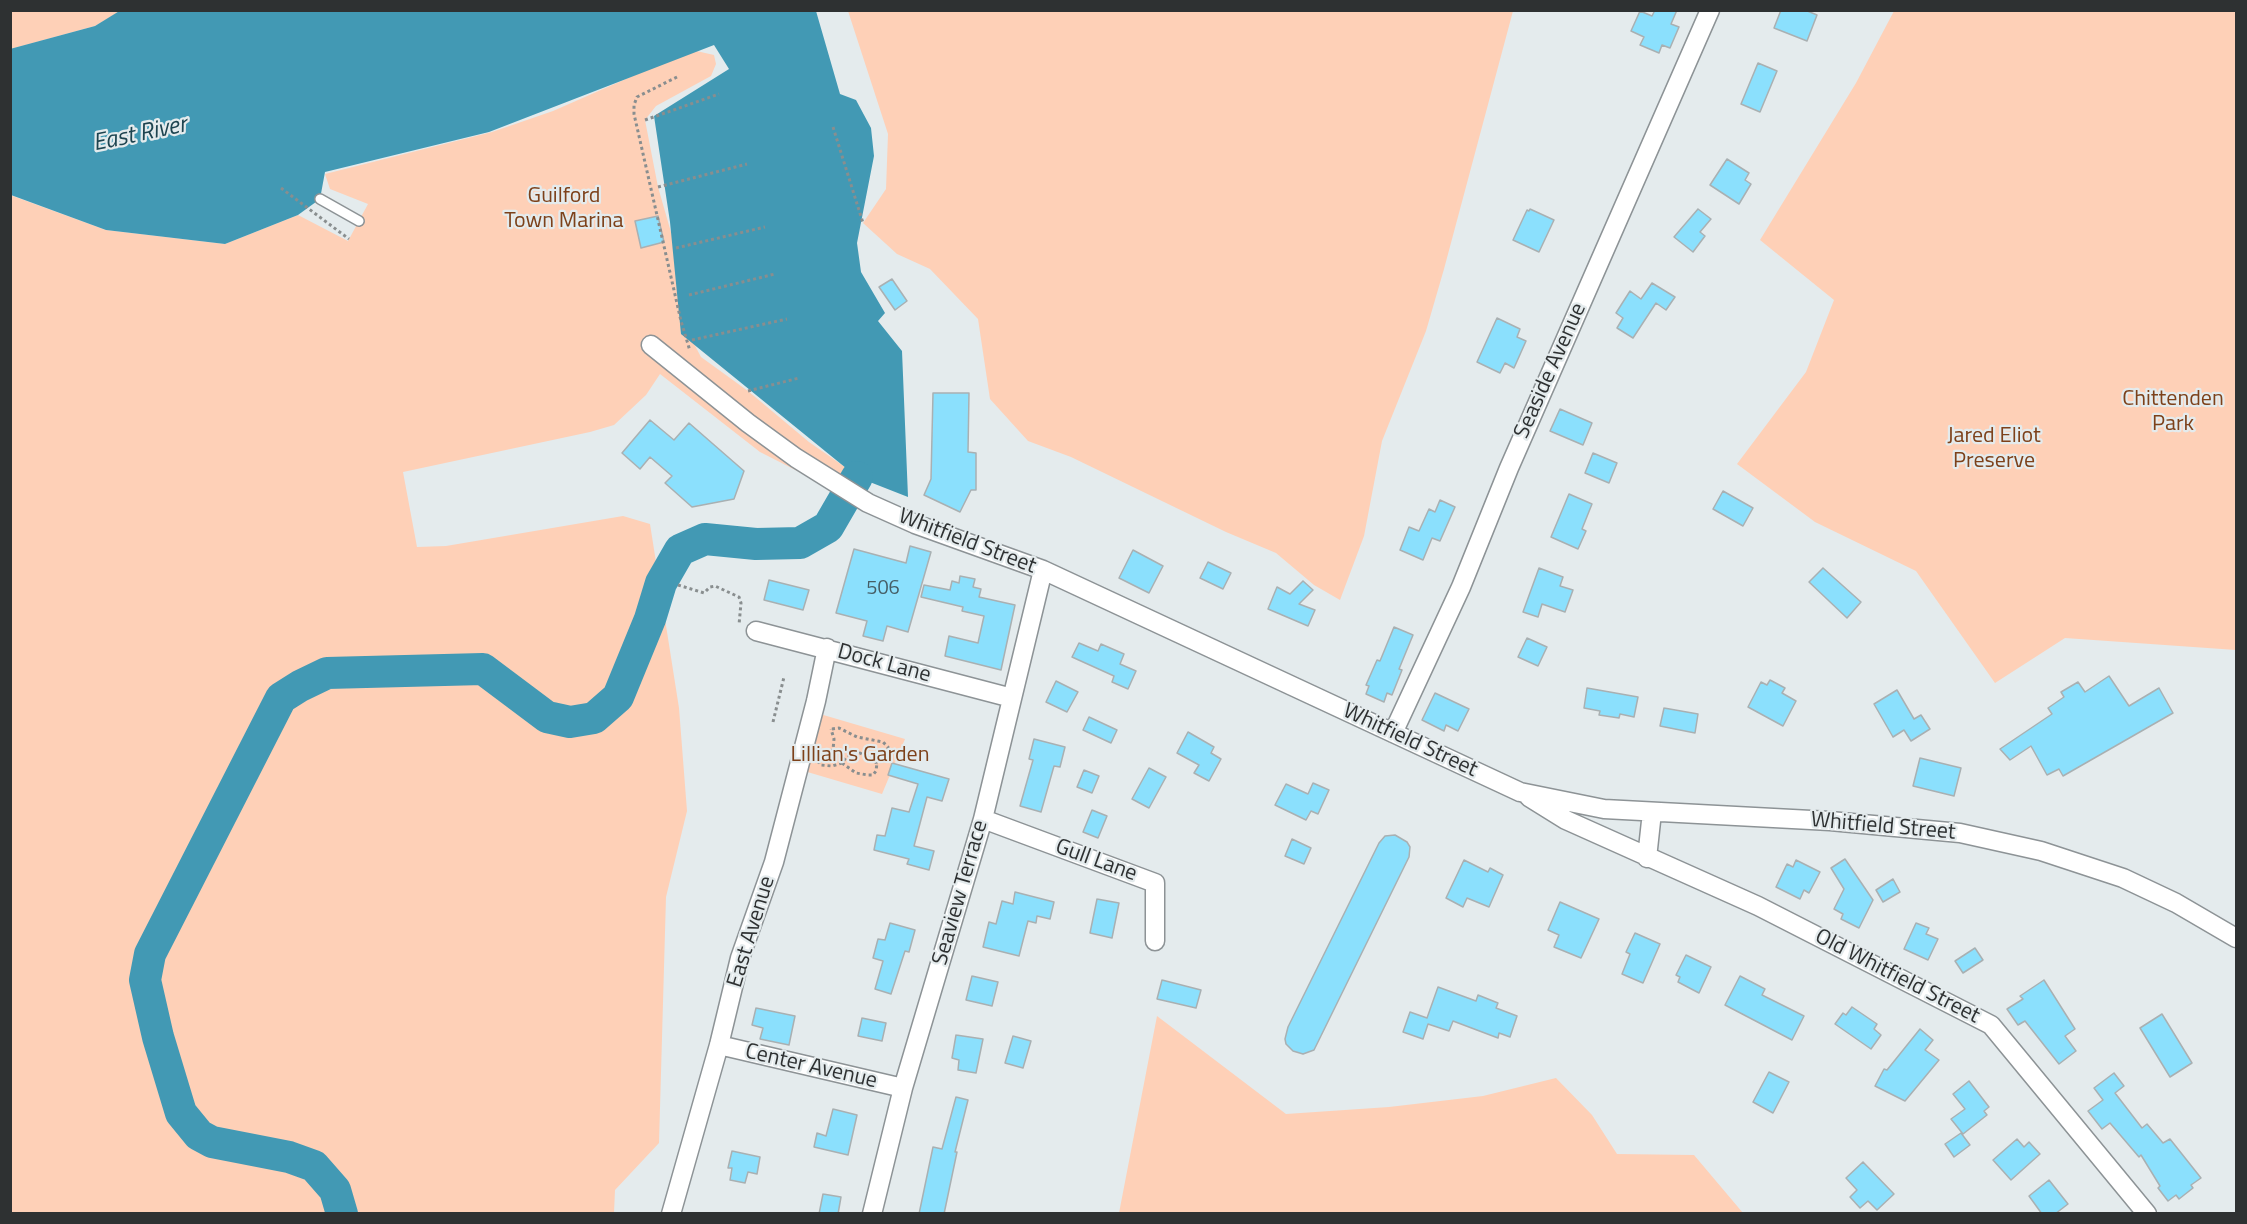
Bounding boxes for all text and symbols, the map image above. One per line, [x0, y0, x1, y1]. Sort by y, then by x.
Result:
water label: East River [91, 111, 189, 159]
park label: Guilford Town Marina [504, 184, 624, 236]
street label: Seaside Avenue [1509, 299, 1593, 443]
park label: Chittenden Park [2122, 387, 2224, 439]
park label: Jared Eliot Preserve [1947, 424, 2041, 476]
street label: Whitfield Street [894, 504, 1040, 580]
house number: 506 [866, 577, 900, 601]
street label: Dock Lane [835, 639, 933, 689]
street label: Whitfield Street [1339, 698, 1481, 784]
park label: Lillian's Garden [791, 743, 929, 769]
street label: Whitfield Street [1809, 808, 1957, 846]
street label: Seaview Terrace [928, 818, 994, 968]
street label: Gull Lane [1052, 834, 1140, 888]
street label: East Avenue [723, 873, 781, 991]
street label: Old Whitfield Street [1810, 924, 1984, 1030]
street label: Center Avenue [742, 1039, 880, 1095]

